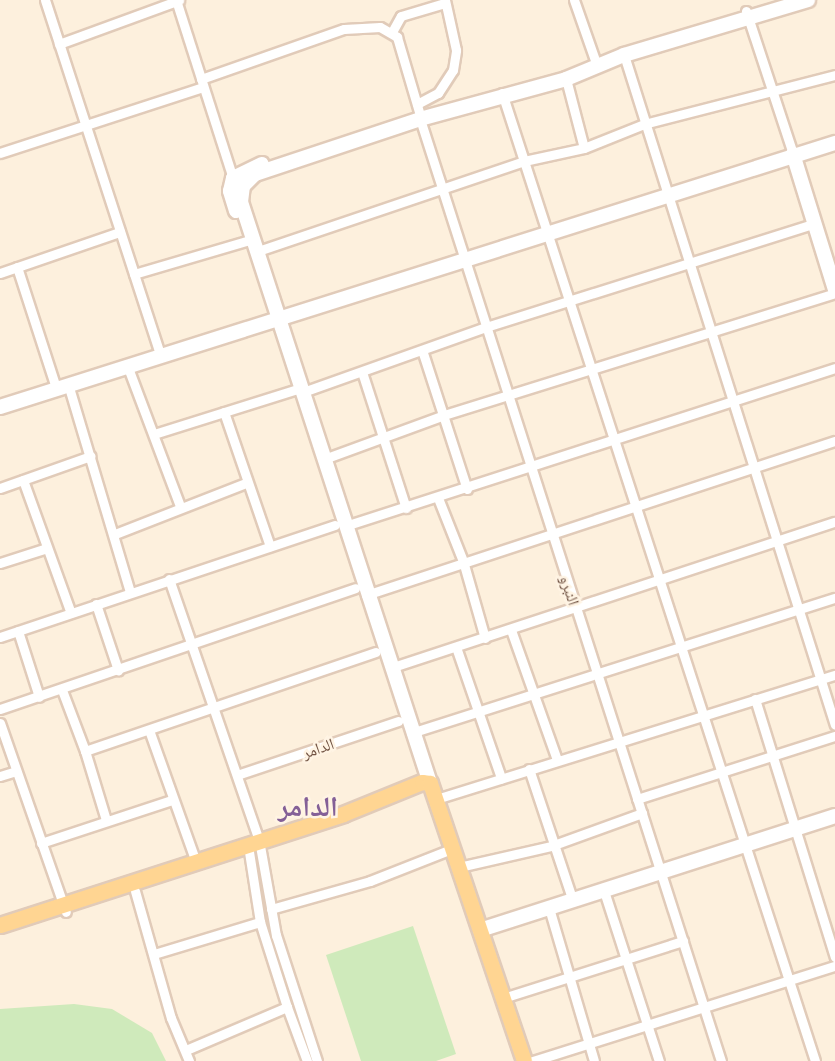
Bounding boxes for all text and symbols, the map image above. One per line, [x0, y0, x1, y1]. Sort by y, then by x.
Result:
street label: النبرو [556, 573, 584, 607]
street label: الدامر [300, 734, 336, 762]
district label: الدامر [278, 789, 338, 823]

